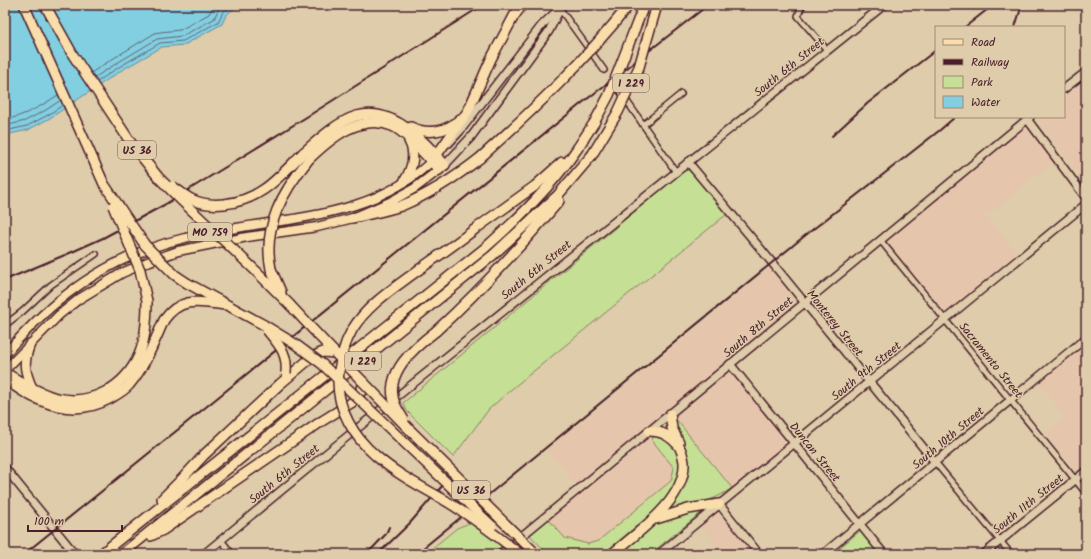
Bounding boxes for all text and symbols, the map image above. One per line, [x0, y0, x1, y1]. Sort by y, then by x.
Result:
legend [935, 26, 1065, 118]
street label: South 6th Street [750, 33, 829, 102]
text: Road [971, 33, 996, 52]
text: Railway [971, 53, 1009, 72]
text: Park [971, 73, 993, 92]
road number: I 229 [613, 74, 649, 92]
text: Water [971, 93, 1001, 112]
road number: US 36 [118, 141, 156, 159]
road number: MO 759 [188, 223, 232, 241]
street label: South 6th Street [497, 236, 576, 305]
street label: Monterey Street [802, 286, 868, 361]
street label: South 8th Street [719, 292, 798, 363]
street label: Sacramento Street [954, 318, 1028, 403]
street label: South 9th Street [827, 337, 906, 406]
road number: I 229 [345, 352, 381, 370]
street label: South 10th Street [908, 402, 989, 474]
street label: Duncan Street [784, 418, 845, 487]
street label: South 6th Street [245, 440, 324, 509]
street label: South 11th Street [988, 469, 1069, 539]
road number: US 36 [452, 481, 490, 499]
scale bar [28, 507, 122, 533]
text: 100 m [34, 512, 65, 531]

